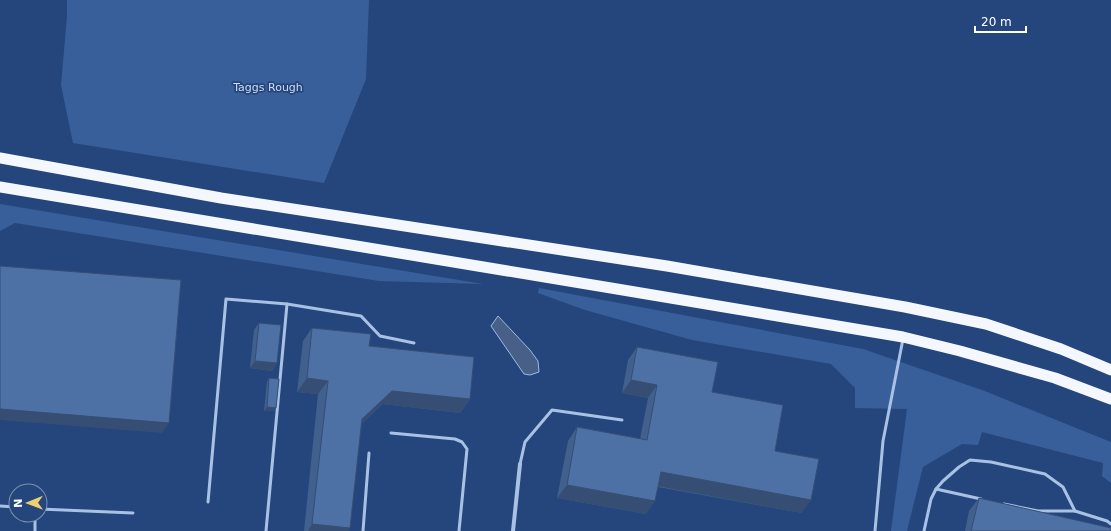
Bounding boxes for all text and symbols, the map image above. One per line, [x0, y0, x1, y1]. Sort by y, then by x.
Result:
scale bar [975, 8, 1026, 34]
text: 20 m [981, 15, 1012, 29]
park label: Taggs Rough [232, 81, 303, 94]
north arrow [8, 483, 48, 523]
text: N [12, 498, 25, 508]

